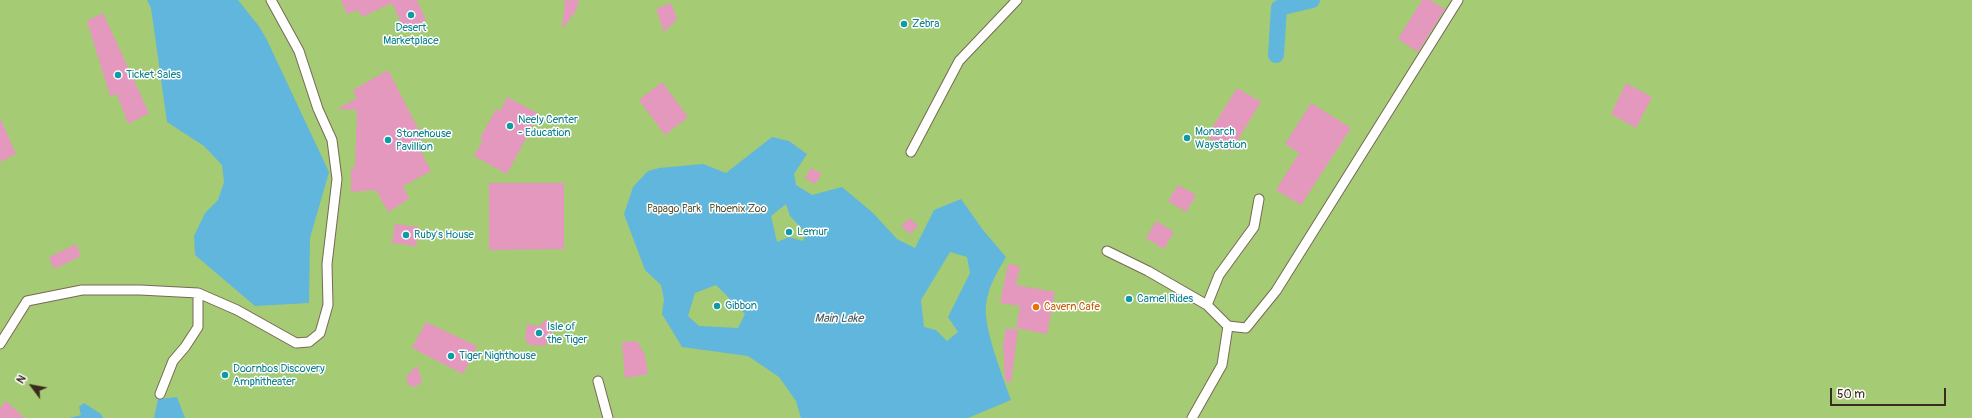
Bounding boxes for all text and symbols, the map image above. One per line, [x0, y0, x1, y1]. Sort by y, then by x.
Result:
marker: Desert Marketplace [406, 10, 416, 20]
place label: Zebra [912, 17, 939, 31]
marker: Zebra [899, 19, 909, 29]
place label: Desert Marketplace [383, 21, 439, 47]
place label: Ticket Sales [126, 68, 181, 82]
marker: Ticket Sales [113, 70, 123, 80]
place label: Neely Center - Education [518, 113, 578, 139]
marker: Neely Center - Education [505, 121, 515, 131]
place label: Monarch Waystation [1195, 125, 1247, 151]
place label: Stonehouse Pavillion [396, 127, 451, 153]
marker: Monarch Waystation [1182, 133, 1192, 143]
marker: Stonehouse Pavillion [383, 135, 393, 145]
park label: Papago Park [647, 202, 701, 216]
park label: Phoenix Zoo [709, 202, 767, 216]
place label: Lemur [797, 225, 828, 239]
marker: Lemur [784, 227, 794, 237]
place label: Ruby's House [414, 228, 474, 242]
marker: Ruby's House [401, 230, 411, 240]
place label: Camel Rides [1137, 292, 1193, 306]
marker: Camel Rides [1124, 294, 1134, 304]
place label: Gibbon [725, 299, 757, 313]
place label: Cavern Cafe [1044, 300, 1100, 314]
marker: Gibbon [712, 301, 722, 311]
marker: Cavern Cafe [1031, 302, 1041, 312]
water label: Main Lake [815, 312, 863, 326]
place label: Isle of the Tiger [547, 320, 587, 346]
marker: Isle of the Tiger [534, 328, 544, 338]
place label: Tiger Nighthouse [459, 349, 536, 363]
marker: Tiger Nighthouse [446, 351, 456, 361]
place label: Doornbos Discovery Amphitheater [233, 362, 325, 388]
north arrow [12, 366, 52, 406]
marker: Doornbos Discovery Amphitheater [220, 370, 230, 380]
text: N [14, 373, 29, 386]
scale bar [1832, 380, 1948, 406]
text: 50 m [1837, 387, 1865, 402]

